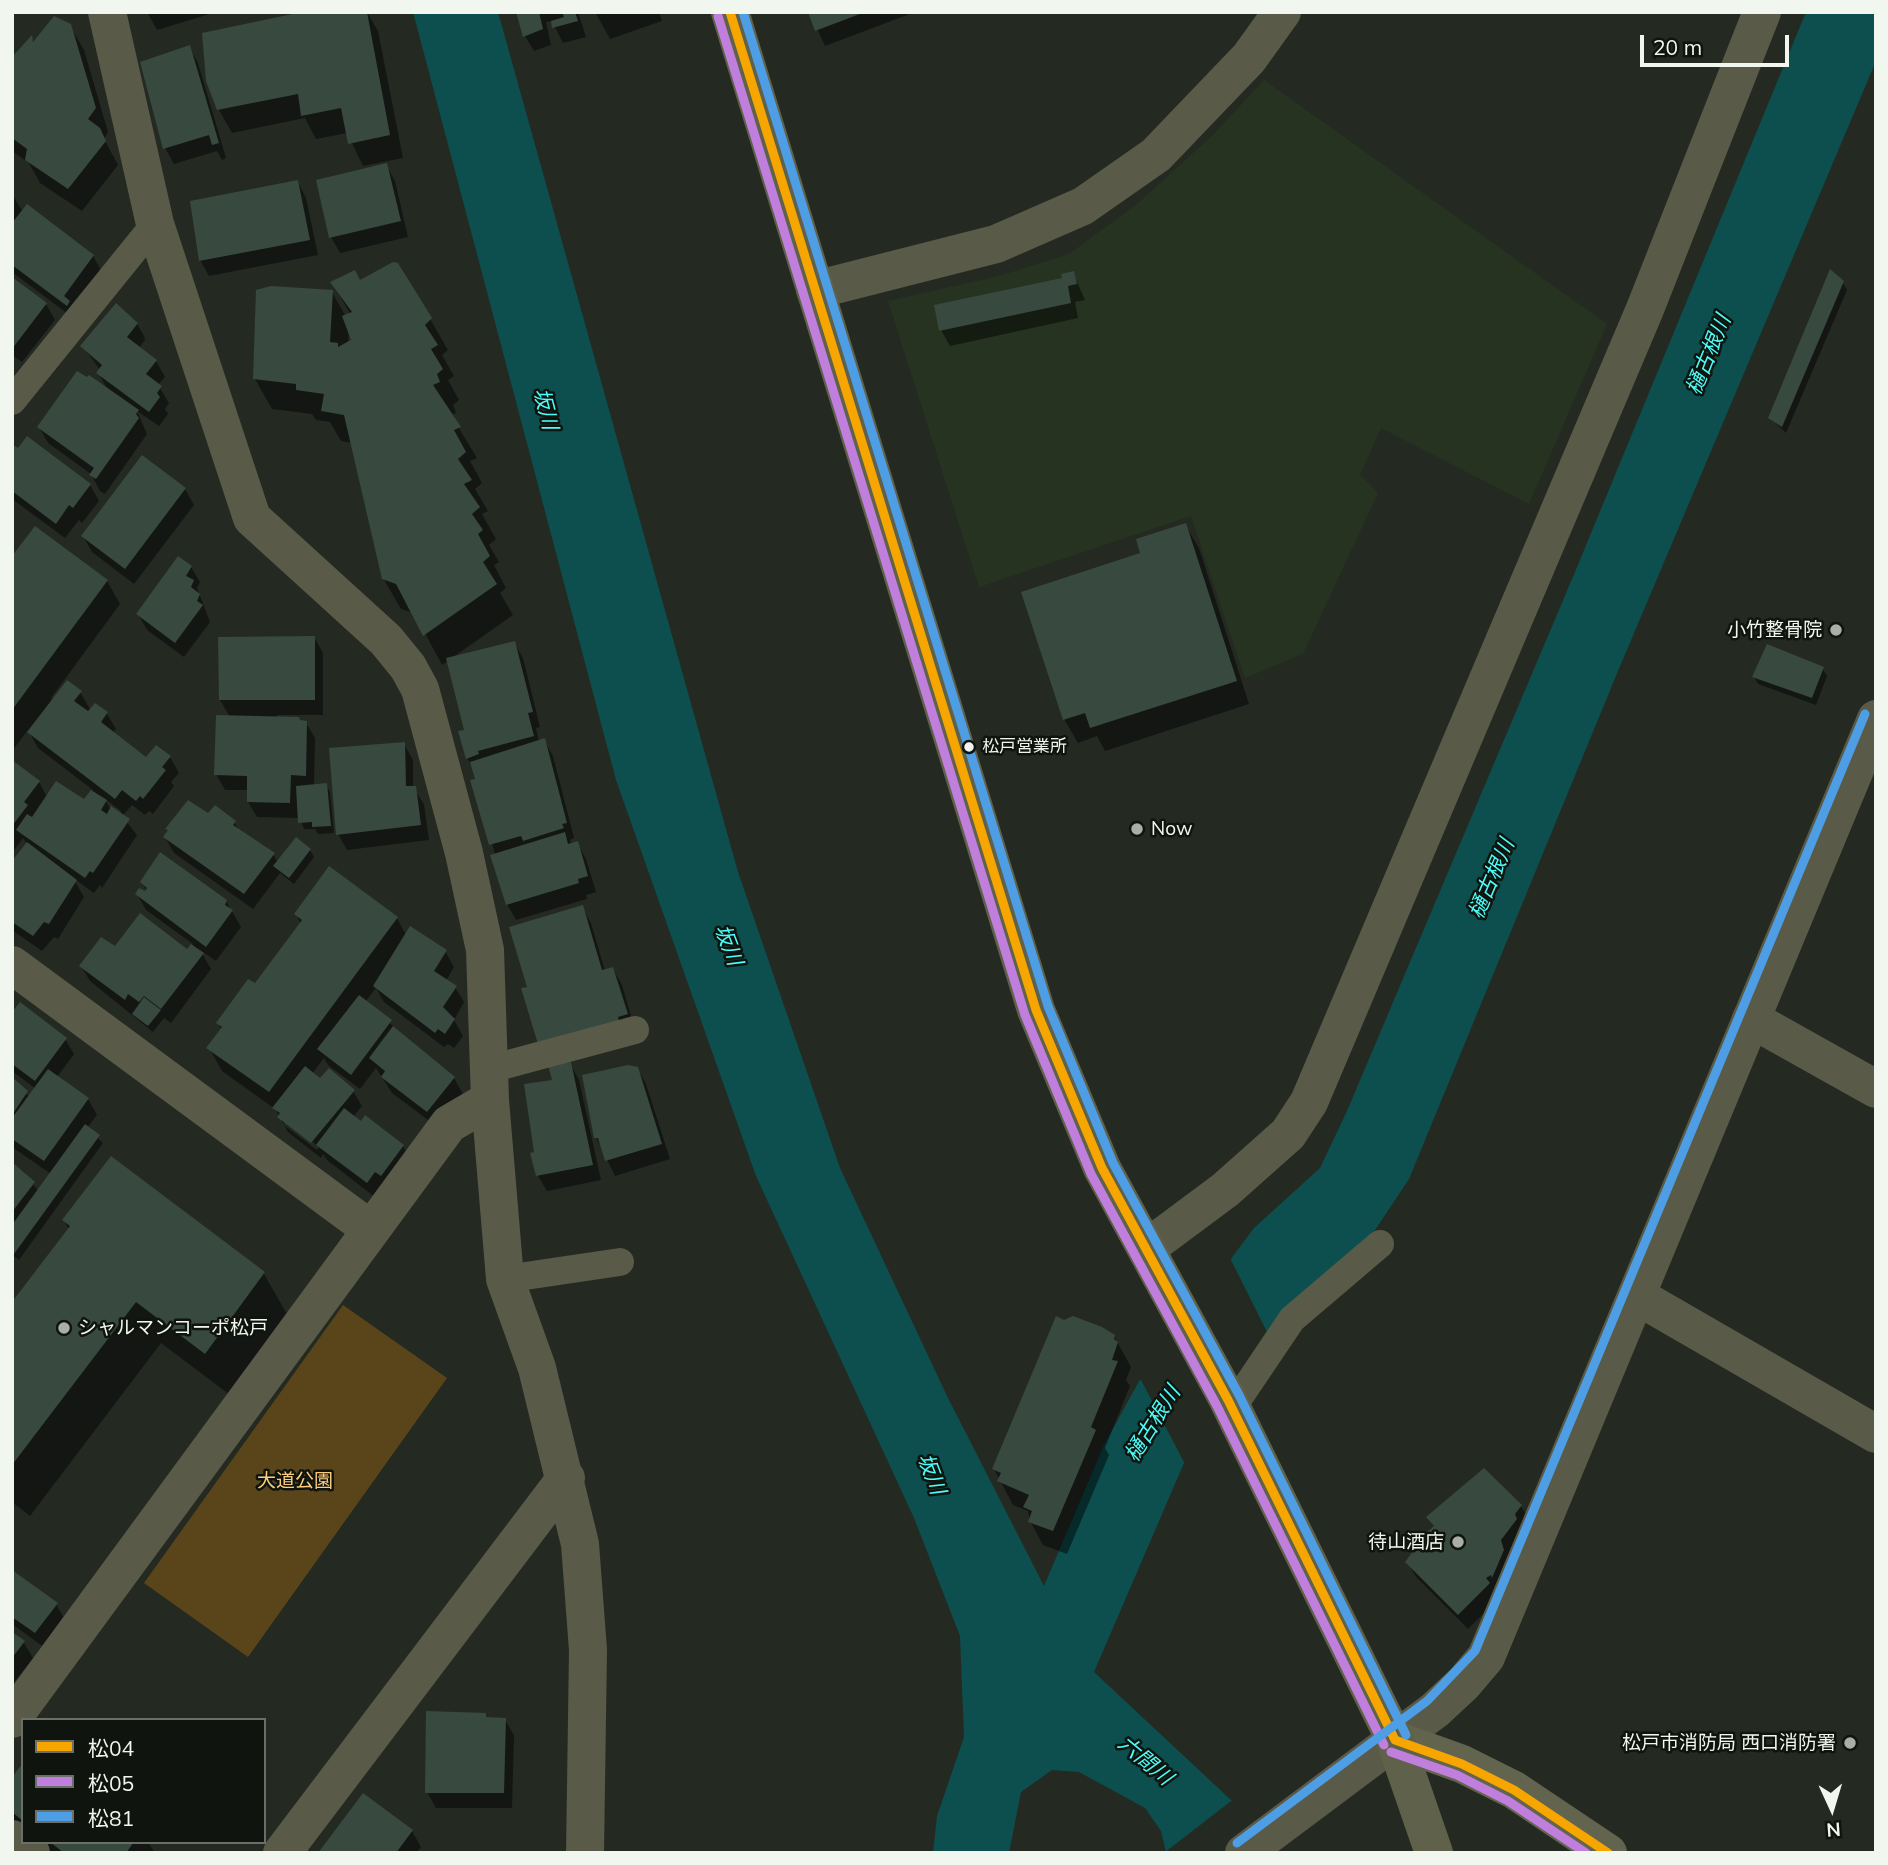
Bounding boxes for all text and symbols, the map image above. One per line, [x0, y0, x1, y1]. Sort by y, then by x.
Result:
scale bar [1643, 21, 1792, 65]
text: 20 m [1653, 34, 1702, 60]
water label: 樋古根川 [1682, 311, 1736, 399]
water label: 坂川 [528, 386, 562, 432]
place label: 小竹整骨院 [1727, 619, 1822, 641]
marker: 小竹整骨院 [1828, 622, 1844, 638]
place label: 松戸営業所 [982, 737, 1067, 757]
marker: 松戸営業所 [962, 740, 976, 754]
place label: Now [1151, 818, 1192, 840]
marker: Now [1129, 821, 1145, 837]
water label: 樋古根川 [1464, 835, 1520, 923]
water label: 坂川 [709, 921, 747, 969]
place label: シャルマンコーポ松戸 [78, 1317, 268, 1339]
marker: シャルマンコーポ松戸 [56, 1320, 72, 1336]
water label: 樋古根川 [1120, 1382, 1186, 1466]
water label: 坂川 [912, 1450, 950, 1498]
park label: 大道公園 [257, 1470, 333, 1492]
place label: 待山酒店 [1368, 1531, 1444, 1553]
marker: 待山酒店 [1450, 1534, 1466, 1550]
legend [21, 1718, 266, 1844]
water label: 六間川 [1113, 1731, 1177, 1791]
place label: 松戸市消防局 西口消防署 [1622, 1732, 1836, 1754]
text: 松04 [88, 1735, 134, 1761]
marker: 松戸市消防局 西口消防署 [1842, 1735, 1858, 1751]
text: 松05 [88, 1770, 134, 1796]
north arrow [1797, 1774, 1867, 1844]
text: 松81 [88, 1805, 134, 1831]
text: N [1825, 1817, 1841, 1842]

